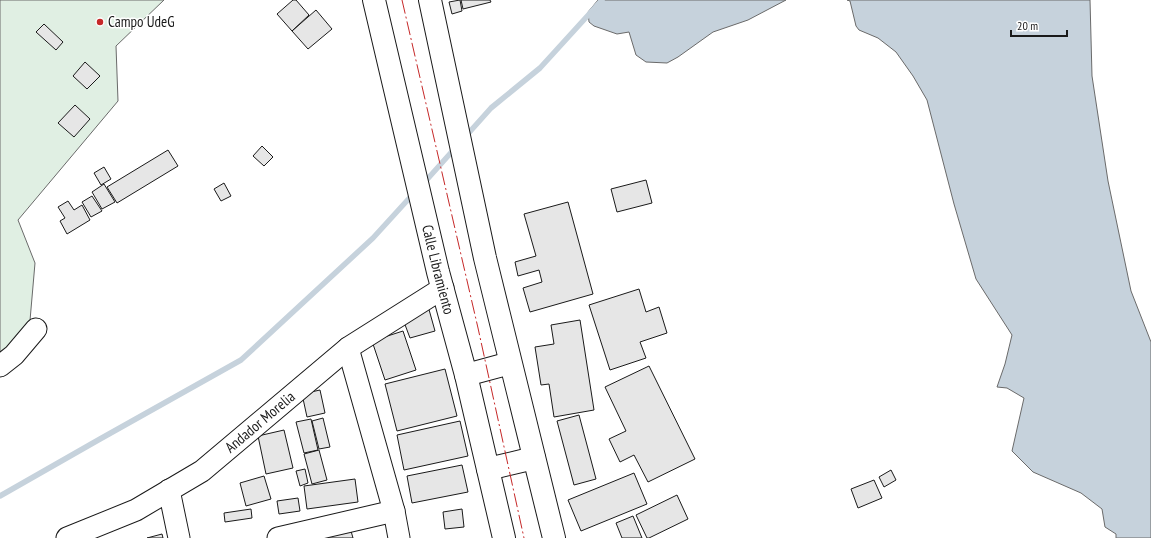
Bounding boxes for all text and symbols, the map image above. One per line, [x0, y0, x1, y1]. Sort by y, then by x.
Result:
place label: Campo UdeG [108, 12, 175, 31]
scale bar [1011, 12, 1067, 38]
marker: Campo UdeG [95, 17, 105, 27]
text: 20 m [1017, 18, 1038, 33]
street label: Calle Libramiento [418, 223, 459, 316]
street label: Andador Morelia [221, 387, 299, 457]

